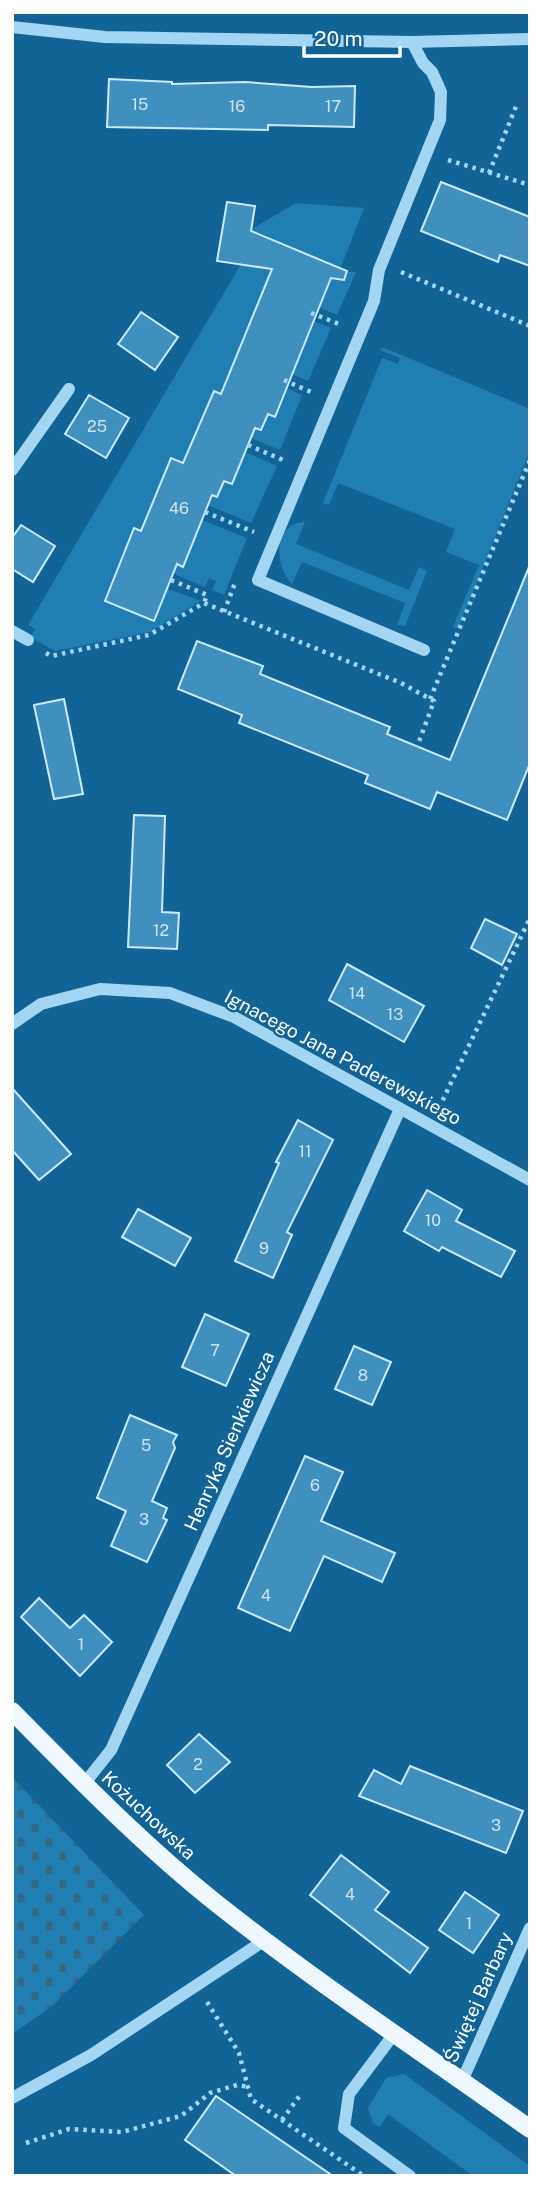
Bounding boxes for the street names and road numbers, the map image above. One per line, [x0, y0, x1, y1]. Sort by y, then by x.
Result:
street label: Ignacego Jana Paderewskiego [221, 985, 465, 1129]
street label: Henryka Sienkiewicza [179, 1348, 279, 1534]
street label: Kożuchowska [98, 1766, 200, 1864]
street label: Świętej Barbary [439, 1928, 517, 2066]

